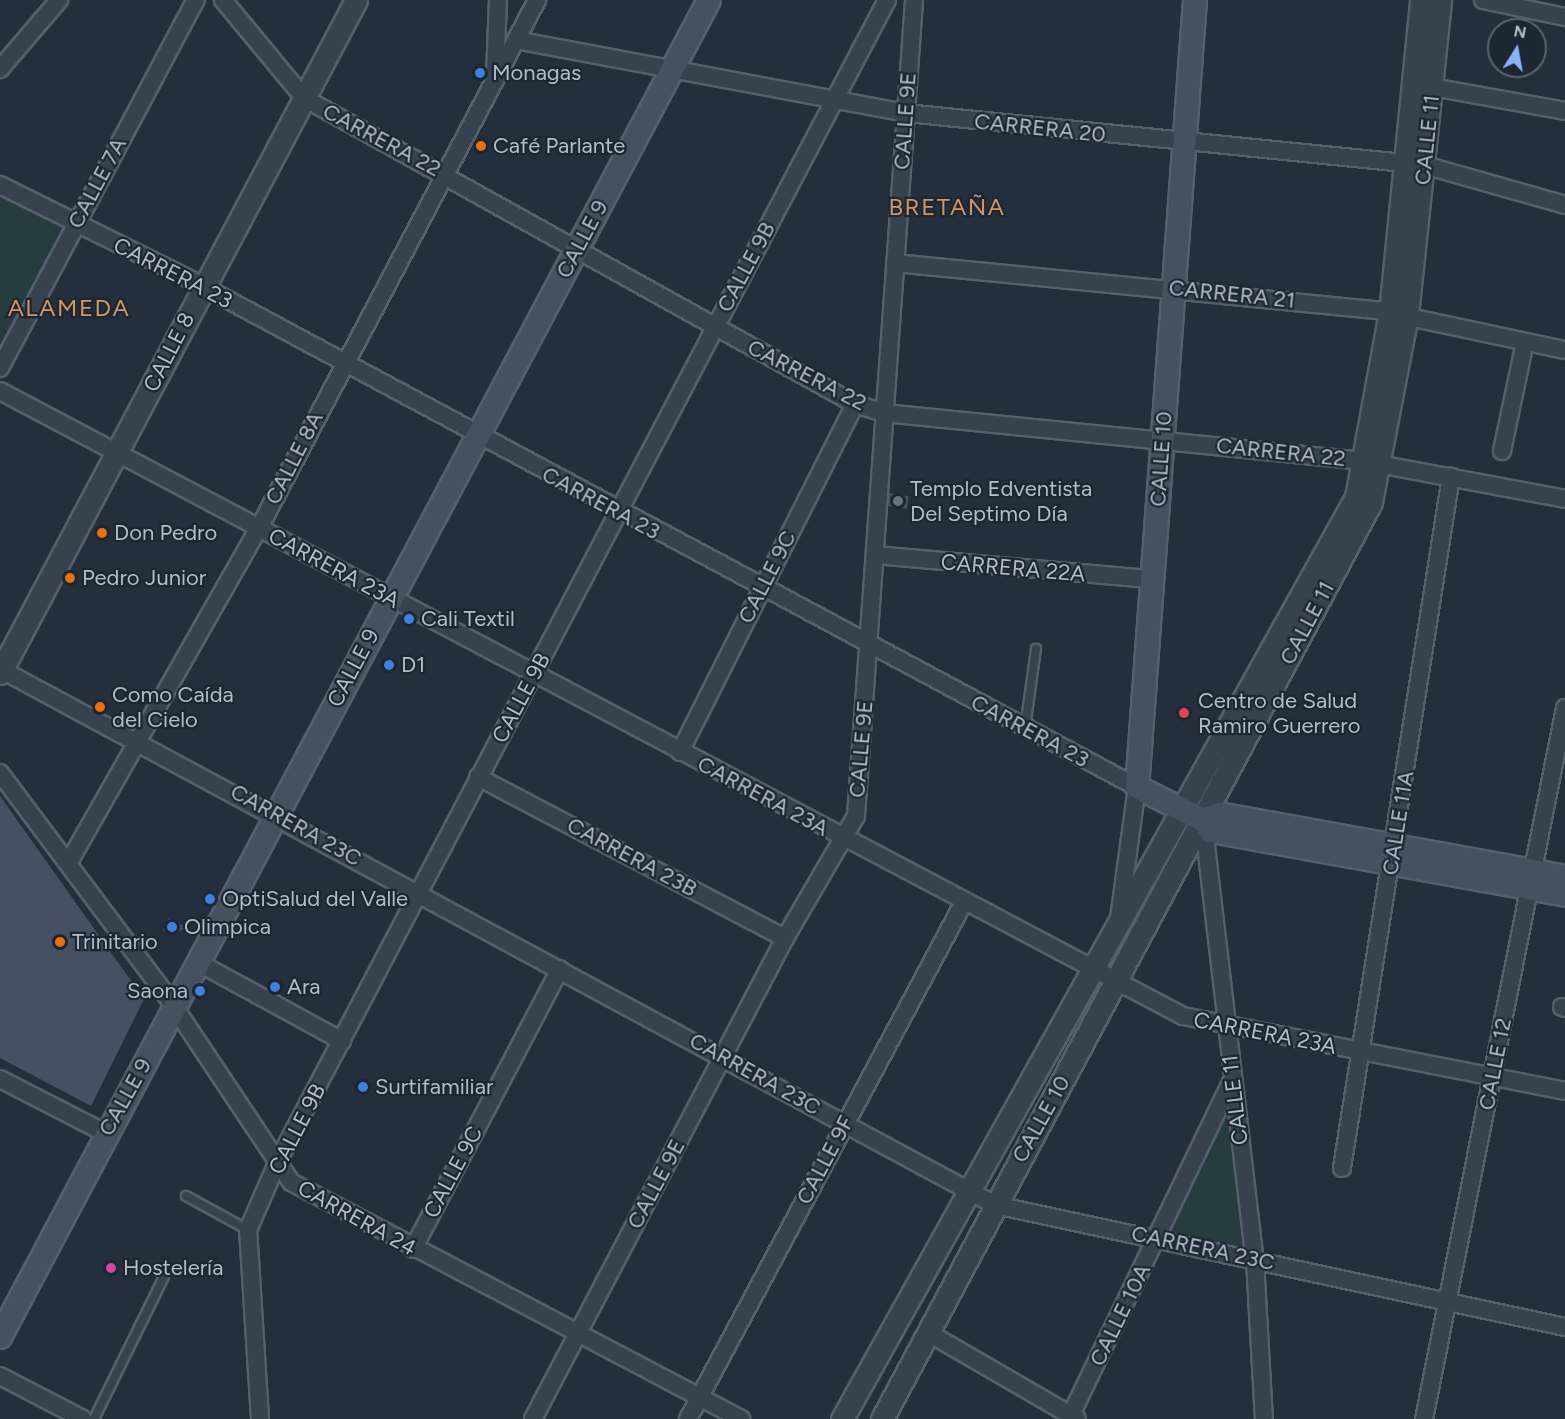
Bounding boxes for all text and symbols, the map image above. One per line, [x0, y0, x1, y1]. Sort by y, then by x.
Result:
north arrow [1487, 18, 1547, 78]
text: N [1512, 21, 1528, 42]
place label: Monagas [492, 60, 581, 86]
marker: Monagas [473, 66, 487, 80]
street label: CALLE 9E [888, 71, 922, 171]
street label: CALLE 11 [1409, 94, 1445, 186]
street label: CARRERA 22 [318, 98, 446, 182]
street label: CARRERA 20 [973, 108, 1107, 148]
street label: CALLE 7A [62, 133, 132, 233]
place label: Café Parlante [493, 133, 625, 159]
marker: Café Parlante [474, 139, 488, 153]
district label: BRETAÑA [888, 193, 1006, 221]
street label: CALLE 9 [550, 195, 614, 283]
street label: CALLE 9B [711, 218, 781, 316]
street label: CARRERA 23 [109, 232, 237, 314]
street label: CARRERA 21 [1168, 274, 1296, 314]
district label: ALAMEDA [8, 294, 130, 322]
street label: CALLE 8 [138, 308, 200, 396]
street label: CARRERA 22 [743, 334, 871, 416]
street label: CALLE 8A [259, 407, 329, 509]
street label: CALLE 10 [1145, 411, 1177, 507]
street label: CARRERA 22 [1215, 432, 1347, 472]
street label: CARRERA 23 [538, 461, 664, 545]
place label: Templo Edventista Del Septimo Día [910, 475, 1092, 526]
marker: Templo Edventista Del Septimo Día [891, 494, 905, 508]
place label: Don Pedro [114, 520, 217, 546]
street label: CARRERA 23A [264, 522, 404, 614]
marker: Don Pedro [95, 526, 109, 540]
street label: CALLE 9C [732, 526, 802, 628]
street label: CARRERA 22A [940, 549, 1086, 587]
place label: Pedro Junior [82, 565, 206, 591]
marker: Pedro Junior [63, 571, 77, 585]
street label: CALLE 11 [1274, 577, 1340, 669]
place label: Cali Textil [421, 606, 515, 632]
marker: Cali Textil [402, 612, 416, 626]
street label: CALLE 9 [321, 624, 385, 712]
street label: CALLE 9B [486, 649, 556, 747]
place label: D1 [401, 652, 425, 678]
marker: D1 [382, 658, 396, 672]
place label: Como Caída del Cielo [112, 681, 234, 732]
place label: Centro de Salud Ramiro Guerrero [1198, 687, 1361, 738]
street label: CARRERA 23 [967, 689, 1093, 773]
street label: CALLE 9E [844, 699, 878, 799]
marker: Como Caída del Cielo [93, 700, 107, 714]
marker: Centro de Salud Ramiro Guerrero [1175, 704, 1193, 722]
street label: CARRERA 23A [693, 750, 833, 842]
street label: CALLE 11A [1377, 769, 1419, 877]
street label: CARRERA 23C [226, 778, 366, 872]
street label: CARRERA 23B [563, 812, 701, 902]
place label: OptiSalud del Valle [222, 886, 408, 912]
marker: OptiSalud del Valle [203, 892, 217, 906]
place label: Olimpica [184, 914, 271, 940]
marker: Olimpica [165, 920, 179, 934]
place label: Trinitario [72, 929, 158, 955]
marker: Trinitario [53, 935, 67, 949]
place label: Ara [287, 974, 321, 1000]
place label: Saona [127, 978, 188, 1004]
marker: Ara [268, 980, 282, 994]
marker: Saona [193, 984, 207, 998]
street label: CARRERA 23A [1191, 1006, 1339, 1060]
street label: CALLE 12 [1473, 1016, 1517, 1112]
street label: CARRERA 23C [685, 1027, 825, 1121]
street label: CALLE 9 [93, 1054, 157, 1140]
street label: CALLE 11 [1216, 1054, 1254, 1146]
street label: CALLE 10 [1006, 1071, 1076, 1167]
place label: Surtifamiliar [375, 1074, 493, 1100]
street label: CALLE 9B [263, 1079, 331, 1179]
marker: Surtifamiliar [356, 1080, 370, 1094]
street label: CALLE 9F [791, 1111, 859, 1209]
street label: CALLE 9C [418, 1121, 488, 1223]
street label: CALLE 9E [621, 1135, 691, 1233]
street label: CARRERA 24 [293, 1175, 421, 1261]
street label: CARRERA 23C [1129, 1220, 1277, 1276]
place label: Hostelería [123, 1255, 223, 1281]
street label: CALLE 10A [1084, 1260, 1156, 1370]
marker: Hostelería [104, 1261, 118, 1275]

